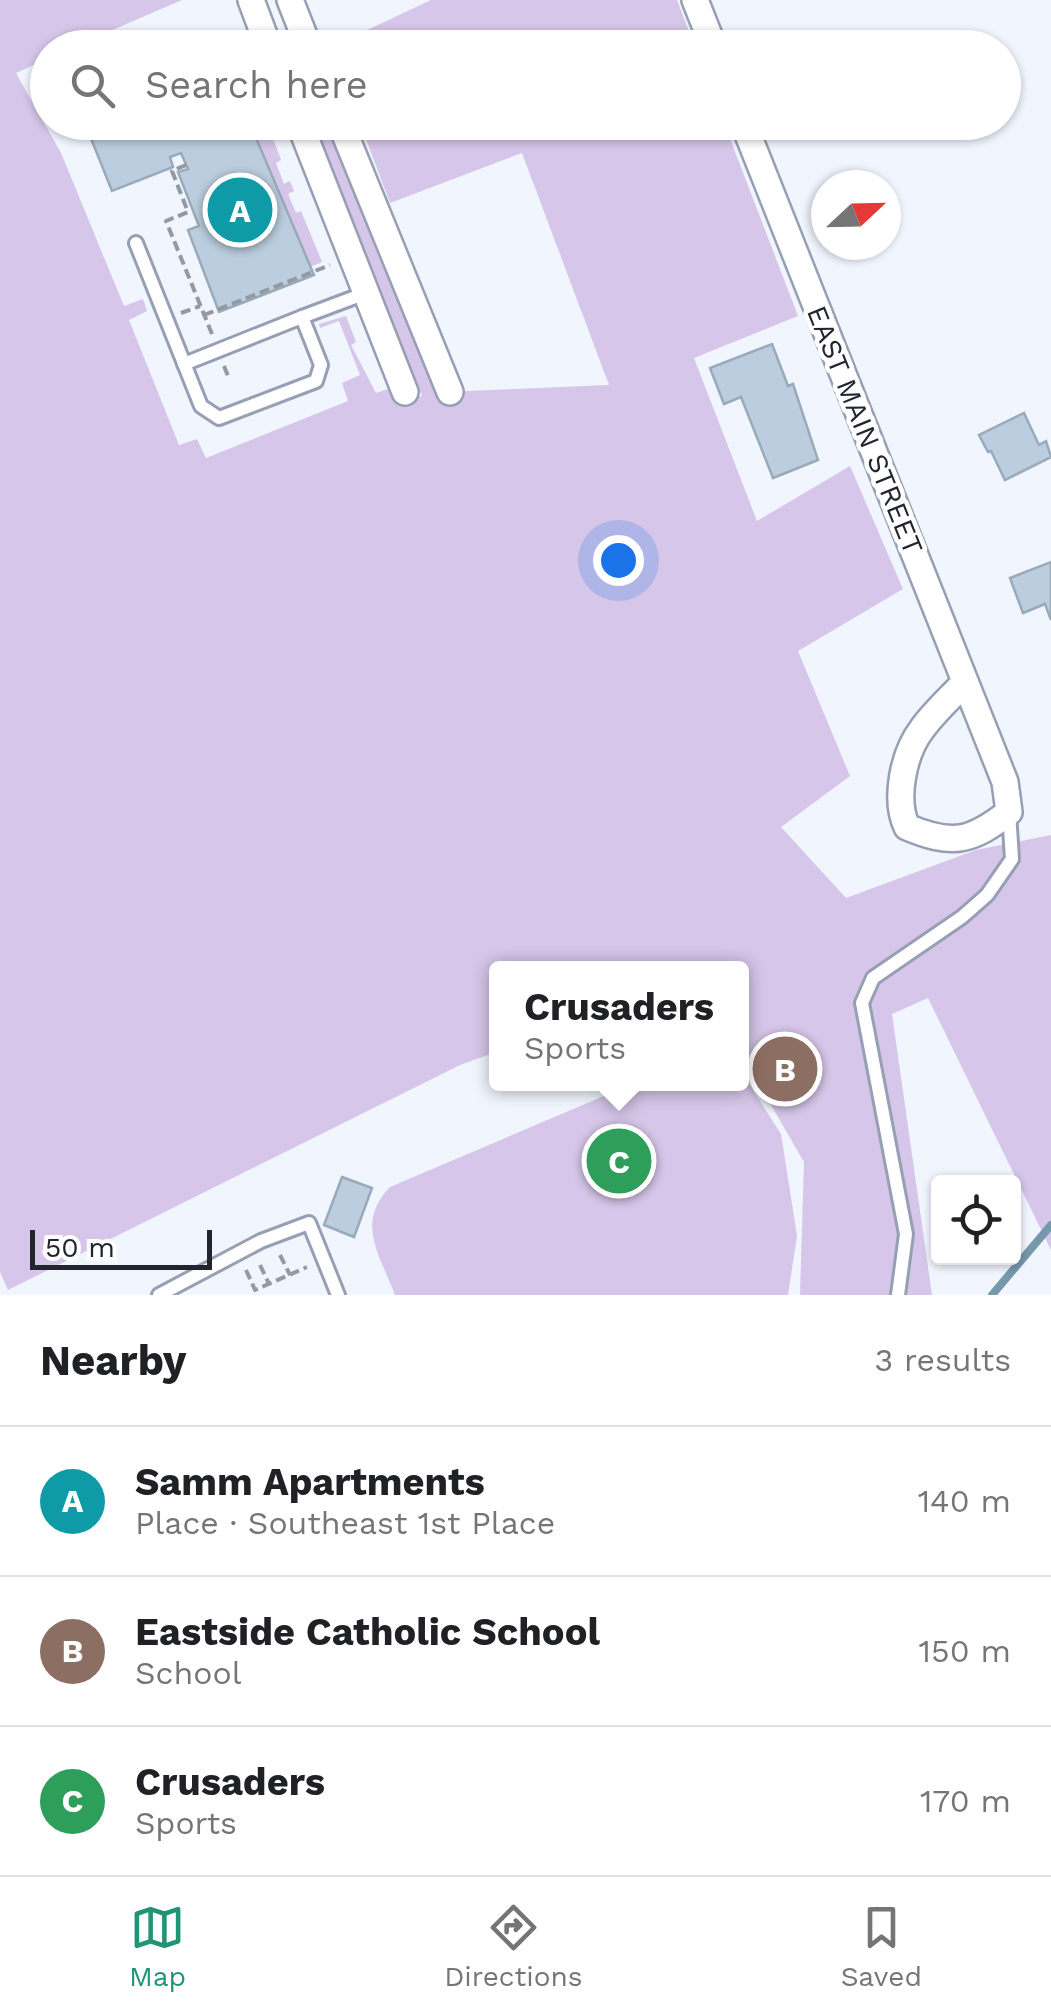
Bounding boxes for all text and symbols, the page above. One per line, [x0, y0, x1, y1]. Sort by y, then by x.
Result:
search box [30, 30, 1021, 140]
icon: search [65, 58, 120, 113]
text: Search here [145, 63, 368, 107]
north arrow [811, 170, 901, 260]
pin: A [208, 172, 272, 248]
street label: EAST MAIN STREET [800, 301, 930, 559]
your location [593, 535, 644, 586]
popup [489, 961, 749, 1091]
text: Crusaders [524, 985, 714, 1029]
text: Sports [524, 1029, 626, 1067]
pin: B [752, 1032, 818, 1106]
pin: C [586, 1124, 652, 1198]
map controls [931, 1175, 1021, 1265]
button: locate [931, 1175, 1021, 1265]
scale bar [30, 1225, 212, 1270]
text: 50 m [45, 1231, 115, 1264]
text: Nearby [40, 1336, 187, 1385]
text: 3 results [874, 1341, 1011, 1379]
text: Samm Apartments [135, 1460, 485, 1504]
text: A [62, 1482, 83, 1520]
text: 140 m [918, 1482, 1011, 1520]
text: Place · Southeast 1st Place [135, 1504, 555, 1542]
text: Eastside Catholic School [135, 1610, 600, 1654]
text: B [62, 1632, 83, 1670]
text: 150 m [919, 1632, 1011, 1670]
text: School [135, 1654, 241, 1692]
text: Crusaders [135, 1760, 325, 1804]
text: C [62, 1782, 83, 1820]
text: 170 m [920, 1782, 1011, 1820]
text: Sports [135, 1804, 237, 1842]
tab: Map [129, 1900, 186, 1993]
tab: Directions [444, 1900, 583, 1993]
tab: Saved [841, 1900, 922, 1993]

